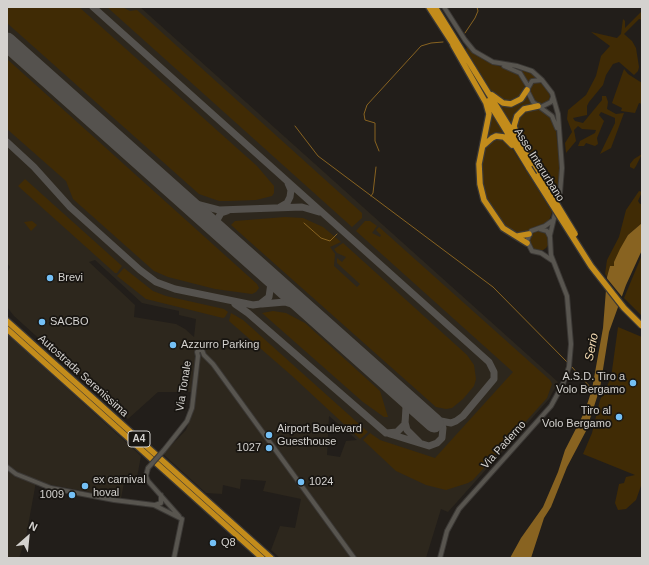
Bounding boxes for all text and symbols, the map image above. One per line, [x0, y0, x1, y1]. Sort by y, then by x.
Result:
street label: Asse Interurbano [511, 126, 567, 204]
place label: Brevi [58, 271, 83, 285]
marker: Brevi [45, 273, 55, 283]
place label: SACBO [50, 315, 89, 329]
marker: SACBO [37, 317, 47, 327]
street label: Autostrada Serenissima [35, 332, 131, 420]
water label: Serio [582, 332, 602, 362]
place label: Azzurro Parking [181, 338, 259, 352]
marker: Azzurro Parking [168, 340, 178, 350]
street label: Via Tonale [173, 360, 195, 412]
place label: A.S.D. Tiro a Volo Bergamo [556, 370, 625, 396]
marker: A.S.D. Tiro a Volo Bergamo [628, 378, 638, 388]
place label: Tiro al Volo Bergamo [542, 404, 611, 430]
marker: Tiro al Volo Bergamo [614, 412, 624, 422]
street label: Via Paderno [479, 418, 529, 472]
place label: Airport Boulevard Guesthouse [277, 422, 362, 448]
marker: Airport Boulevard Guesthouse [264, 430, 274, 440]
road number: A4 [128, 431, 150, 447]
place label: 1027 [237, 441, 261, 455]
marker: 1027 [264, 443, 274, 453]
place label: ex carnival hoval [93, 473, 146, 499]
place label: 1024 [309, 475, 333, 489]
marker: 1024 [296, 477, 306, 487]
marker: ex carnival hoval [80, 481, 90, 491]
place label: 1009 [40, 488, 64, 502]
marker: 1009 [67, 490, 77, 500]
north arrow [8, 517, 48, 557]
text: N [27, 519, 40, 533]
place label: Q8 [221, 536, 236, 550]
marker: Q8 [208, 538, 218, 548]

